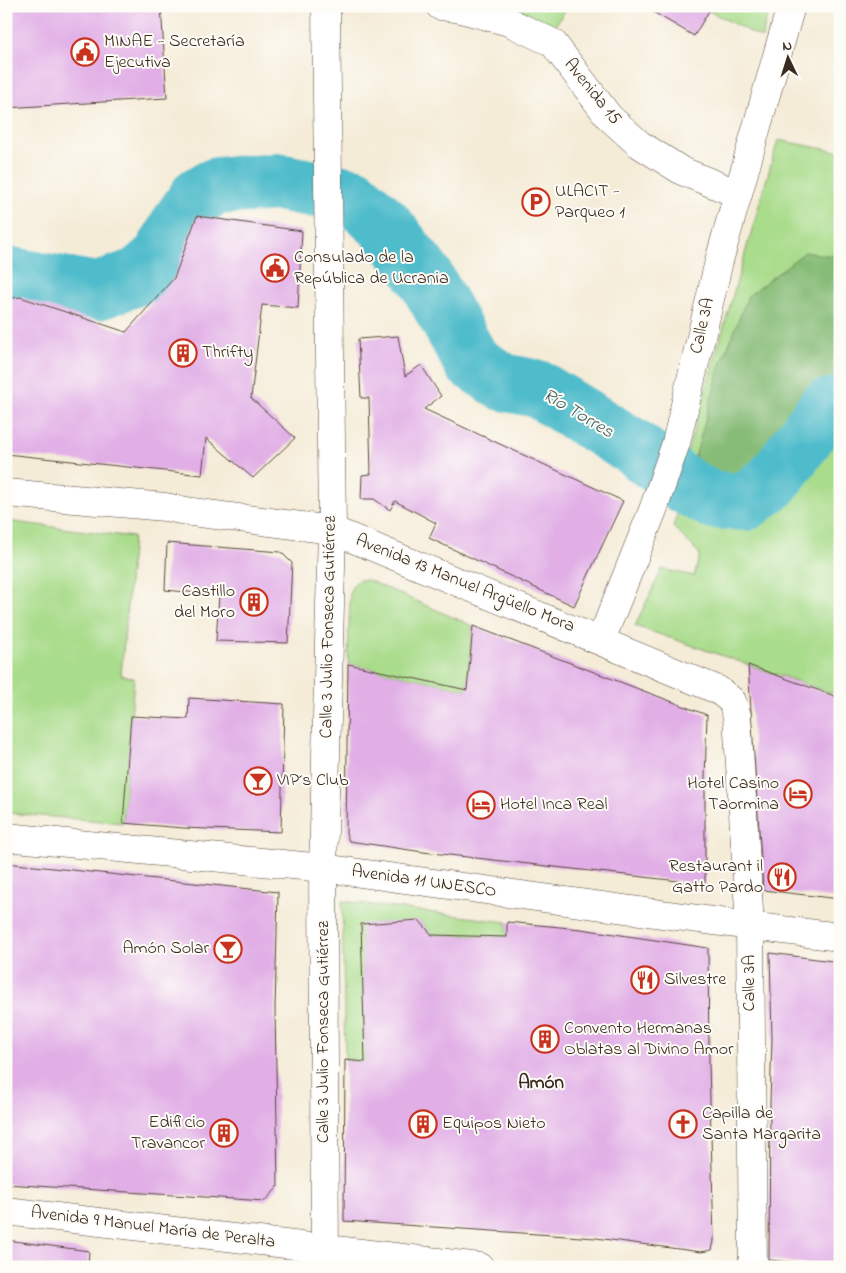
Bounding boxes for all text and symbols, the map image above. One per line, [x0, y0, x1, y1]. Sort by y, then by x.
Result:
place label: MINAE - Secretaría Ejecutiva [104, 29, 245, 76]
north arrow [764, 32, 814, 82]
text: N [782, 36, 793, 57]
public building icon: MINAE - Secretaría Ejecutiva [70, 37, 100, 67]
street label: Avenida 15 [557, 53, 627, 131]
place label: ULACIT - Parqueo 1 [555, 179, 625, 226]
parking icon: ULACIT - Parqueo 1 [521, 187, 551, 217]
place label: Consulado de la República de Ucrania [294, 245, 449, 292]
public building icon: Consulado de la República de Ucrania [260, 253, 290, 283]
street label: Calle 3A [684, 295, 722, 357]
building icon: Thrifty [168, 338, 198, 368]
place label: Thrifty [202, 340, 253, 366]
water label: Río Torres [537, 382, 619, 446]
street label: Calle 3 Julio Fonseca Gutiérrez [314, 515, 344, 739]
street label: Avenida 13 Manuel Argüello Mora [351, 528, 579, 641]
place label: Castillo del Moro [174, 579, 235, 626]
building icon: Castillo del Moro [239, 587, 269, 617]
bar icon: VIP´s Club [243, 766, 273, 796]
place label: VIP´s Club [276, 768, 349, 794]
place label: Hotel Casino Taormina [687, 771, 779, 818]
hotel icon: Hotel Casino Taormina [783, 779, 813, 809]
hotel icon: Hotel Inca Real [466, 790, 496, 820]
place label: Hotel Inca Real [500, 792, 608, 818]
place label: Restaurant il Gatto Pardo [669, 854, 763, 901]
street label: Avenida 11 UNESCO [350, 859, 498, 905]
restaurant icon: Restaurant il Gatto Pardo [767, 862, 797, 892]
street label: Calle 3 Julio Fonseca Gutiérrez [311, 920, 337, 1143]
bar icon: Amón Solar [213, 934, 243, 964]
place label: Amón Solar [123, 936, 209, 962]
street label: Calle 3A [737, 955, 763, 1011]
restaurant icon: Silvestre [630, 965, 660, 995]
place label: Silvestre [664, 967, 727, 993]
place label: Convento Hermanas Oblatas al Divino Amor [564, 1016, 734, 1063]
building icon: Convento Hermanas Oblatas al Divino Amor [530, 1024, 560, 1054]
district label: Amón [518, 1070, 564, 1097]
place label: Capilla de Santa Margarita [702, 1101, 821, 1149]
building icon: Equipos Nieto [408, 1109, 438, 1139]
church icon: Capilla de Santa Margarita [668, 1109, 698, 1139]
place label: Edificio Travancor [131, 1110, 205, 1157]
place label: Equipos Nieto [442, 1111, 546, 1137]
building icon: Edificio Travancor [209, 1118, 239, 1148]
street label: Avenida 9 Manuel María de Peralta [29, 1200, 277, 1256]

